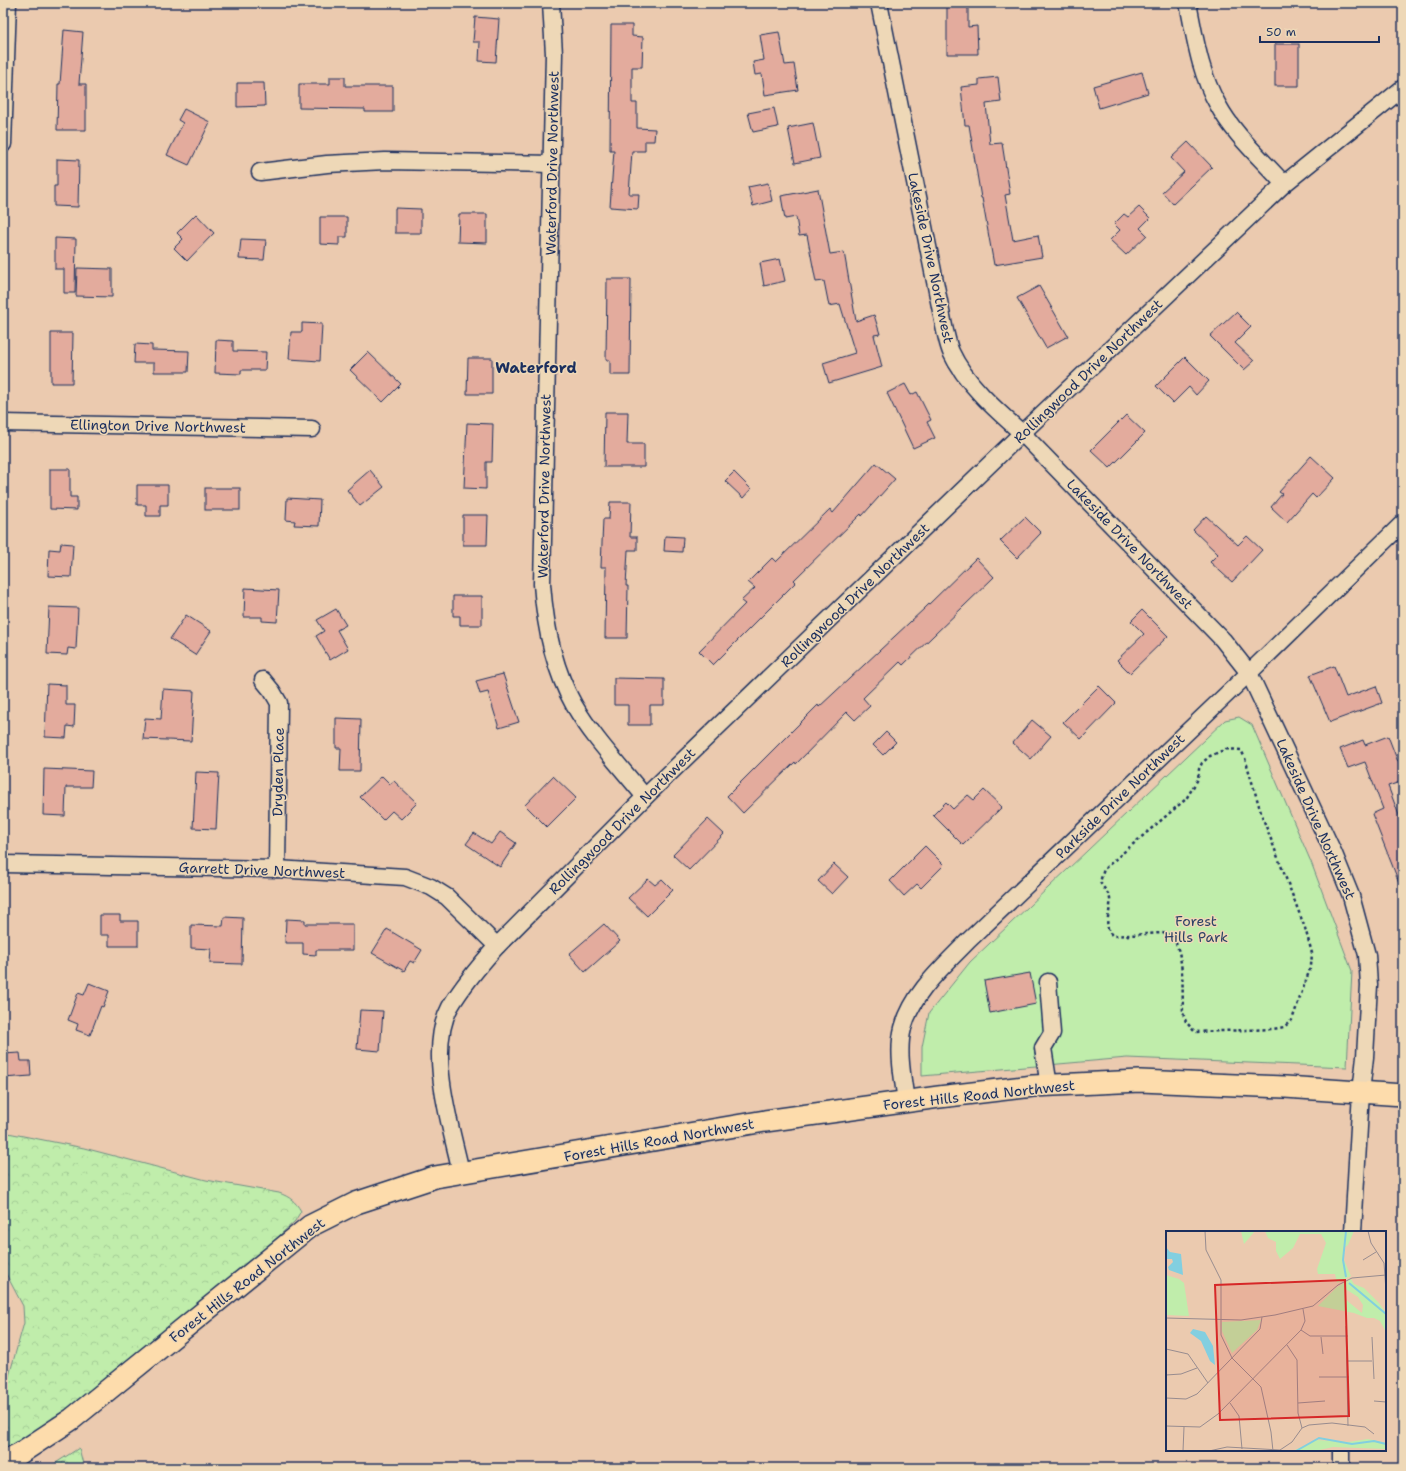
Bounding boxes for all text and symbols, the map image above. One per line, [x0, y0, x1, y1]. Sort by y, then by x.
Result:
scale bar [1260, 18, 1379, 44]
text: 50 m [1266, 24, 1296, 40]
street label: Waterford Drive Northwest [541, 71, 563, 255]
street label: Lakeside Drive Northwest [904, 171, 958, 345]
street label: Rollingwood Drive Northwest [1010, 295, 1166, 447]
district label: Waterford [495, 358, 577, 378]
street label: Waterford Drive Northwest [533, 394, 555, 578]
street label: Ellington Drive Northwest [70, 415, 246, 437]
street label: Lakeside Drive Northwest [1063, 475, 1197, 613]
street label: Rollingwood Drive Northwest [777, 519, 933, 671]
street label: Dryden Place [268, 727, 288, 817]
street label: Parkside Drive Northwest [1052, 730, 1188, 862]
street label: Lakeside Drive Northwest [1272, 736, 1360, 902]
street label: Rollingwood Drive Northwest [545, 744, 699, 898]
street label: Garrett Drive Northwest [178, 858, 346, 882]
park label: Forest Hills Park [1164, 912, 1228, 946]
street label: Forest Hills Road Northwest [882, 1076, 1076, 1114]
street label: Forest Hills Road Northwest [563, 1114, 755, 1166]
street label: Forest Hills Road Northwest [166, 1214, 328, 1346]
inset map [1166, 1231, 1386, 1451]

